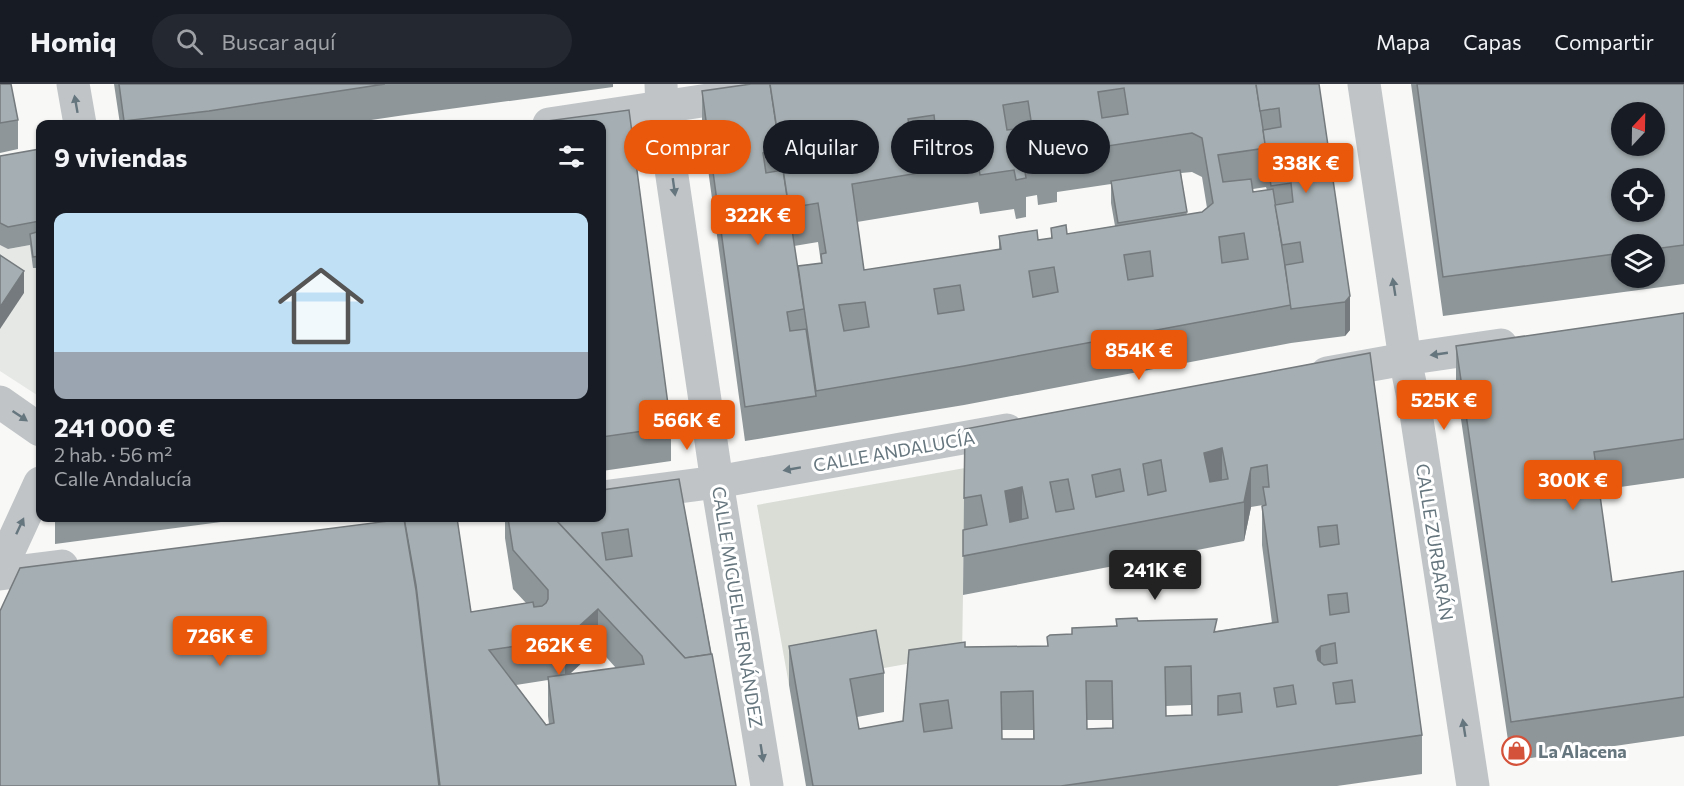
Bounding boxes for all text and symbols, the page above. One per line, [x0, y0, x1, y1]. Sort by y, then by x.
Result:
search box [152, 14, 572, 68]
text: Homiq [30, 24, 116, 58]
icon: search [173, 25, 206, 58]
text: Buscar aquí [221, 28, 336, 55]
text: Mapa [1376, 29, 1430, 54]
text: Capas [1463, 29, 1522, 54]
text: Compartir [1555, 29, 1654, 54]
one-way arrow [72, 95, 81, 114]
north arrow [1611, 102, 1665, 156]
map controls [1611, 102, 1665, 288]
chip: Comprar [624, 120, 751, 174]
chip: Alquilar [763, 120, 879, 174]
chip: Filtros [891, 120, 994, 174]
chip: Nuevo [1006, 120, 1110, 174]
icon: filters [555, 140, 588, 173]
text: 9 viviendas [54, 141, 187, 172]
pin: 338K € [1257, 143, 1355, 194]
text: 338K € [1272, 150, 1340, 174]
button: locate [1611, 168, 1665, 222]
one-way arrow [669, 177, 678, 196]
pin: 322K € [709, 195, 807, 246]
text: 322K € [725, 202, 791, 226]
button: layers [1611, 234, 1665, 288]
icon: home [267, 252, 375, 360]
one-way arrow [1390, 277, 1399, 296]
pin: 854K € [1090, 330, 1188, 381]
text: 854K € [1105, 337, 1173, 361]
one-way arrow [1429, 350, 1448, 359]
pin: 525K € [1395, 380, 1493, 431]
text: 525K € [1411, 387, 1477, 411]
pin: 566K € [638, 400, 736, 451]
text: 566K € [653, 407, 721, 431]
one-way arrow [12, 410, 28, 422]
text: 241 000 € [54, 411, 175, 442]
street label: CALLE ANDALUCÍA [811, 426, 977, 476]
text: 2 hab. · 56 m² [54, 442, 172, 466]
pin: 300K € [1524, 460, 1622, 511]
street label: CALLE ZURBARÁN [1412, 462, 1458, 622]
one-way arrow [782, 465, 801, 474]
text: Calle Andalucía [54, 466, 192, 490]
text: 300K € [1538, 467, 1608, 491]
street label: CALLE MIGUEL HERNÁNDEZ [708, 485, 768, 729]
one-way arrow [16, 518, 25, 535]
pin: 241K € [1106, 550, 1204, 601]
text: 241K € [1123, 557, 1187, 581]
pin: 726K € [171, 616, 269, 667]
text: 726K € [187, 623, 253, 647]
pin: 262K € [510, 625, 608, 676]
text: 262K € [526, 632, 592, 656]
one-way arrow [1459, 719, 1468, 738]
shop icon: La Alacena [1501, 735, 1533, 767]
place label: La Alacena [1538, 740, 1627, 762]
one-way arrow [757, 744, 766, 763]

